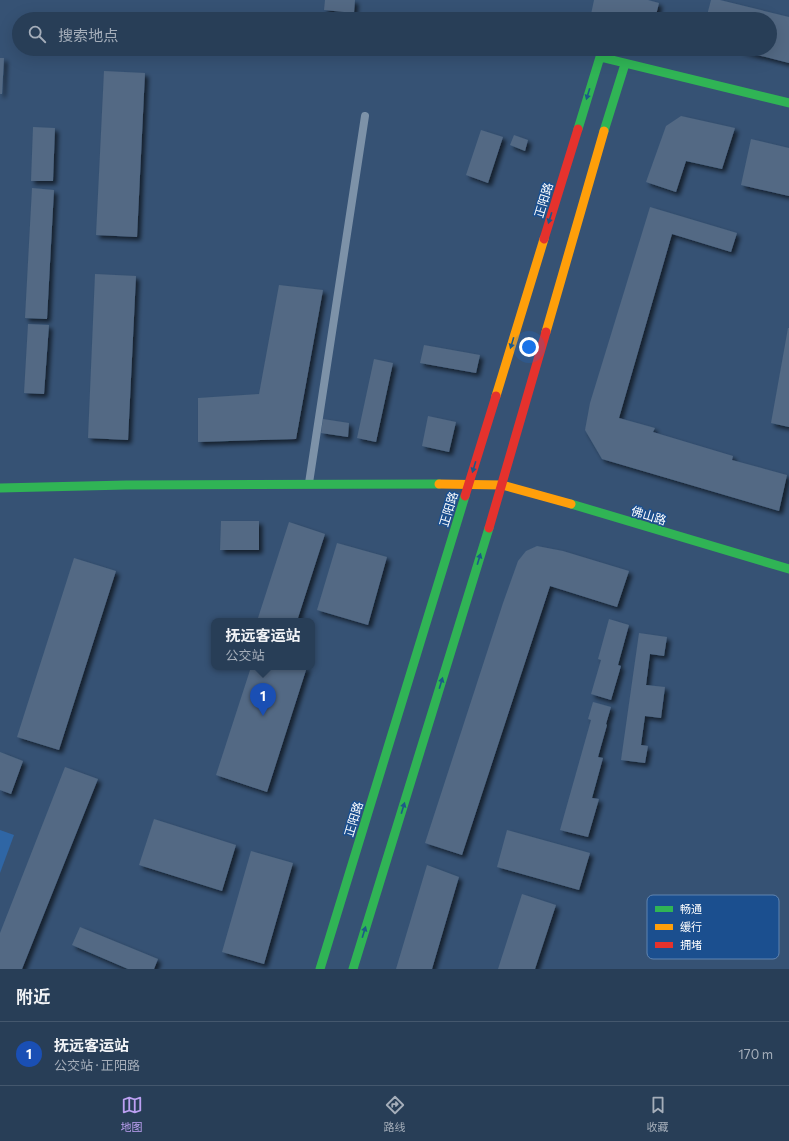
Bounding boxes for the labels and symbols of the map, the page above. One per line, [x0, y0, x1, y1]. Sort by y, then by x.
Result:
one-way arrow [585, 88, 591, 100]
street label: 正阳路 [531, 181, 555, 219]
one-way arrow [547, 213, 553, 225]
one-way arrow [509, 337, 515, 349]
your location [519, 337, 539, 357]
one-way arrow [471, 461, 477, 473]
street label: 正阳路 [436, 490, 460, 528]
street label: 佛山路 [630, 503, 668, 527]
one-way arrow [476, 553, 482, 565]
one-way arrow [438, 677, 444, 689]
pin: 1 [250, 683, 276, 716]
street label: 正阳路 [341, 800, 365, 838]
one-way arrow [400, 801, 406, 813]
legend [647, 895, 779, 959]
text: 畅通 [680, 902, 702, 915]
text: 缓行 [680, 920, 702, 933]
one-way arrow [361, 925, 367, 937]
text: 拥堵 [680, 938, 702, 951]

